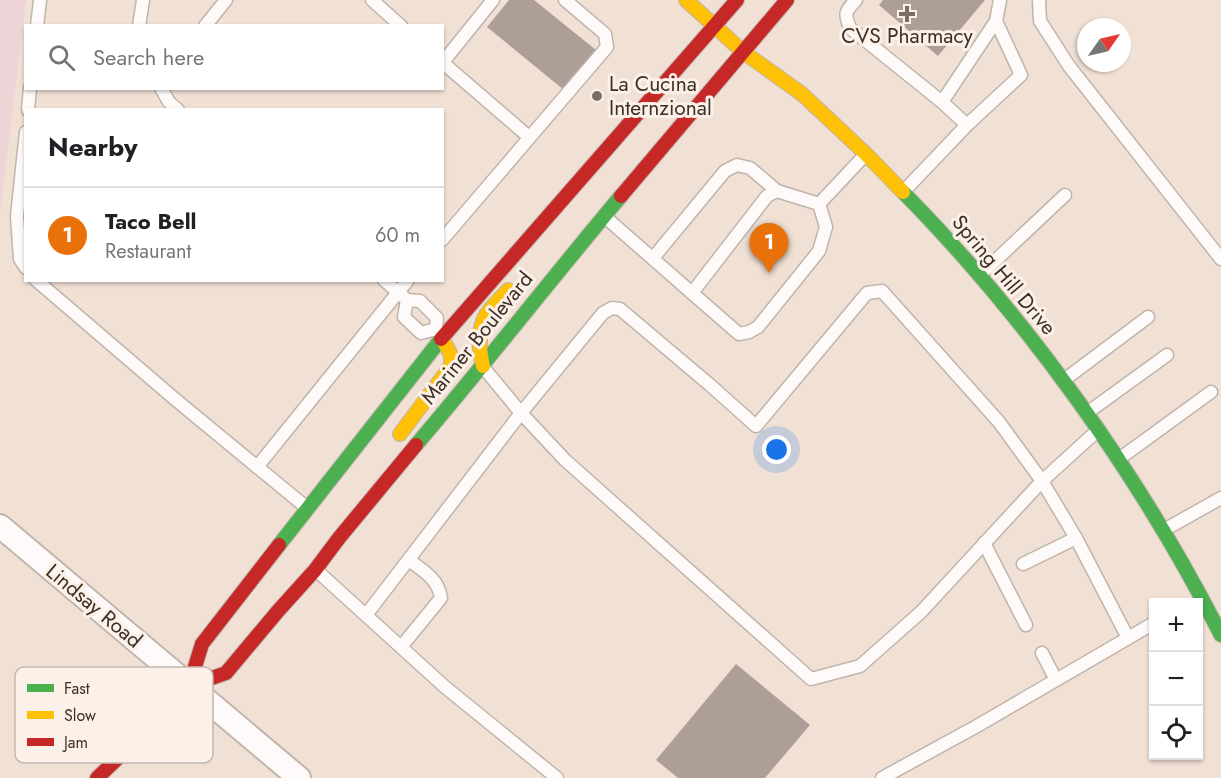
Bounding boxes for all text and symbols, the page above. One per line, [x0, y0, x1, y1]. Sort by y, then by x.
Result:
marker: CVS Pharmacy [900, 7, 914, 21]
north arrow [1077, 18, 1131, 72]
place label: CVS Pharmacy [841, 21, 973, 51]
search box [24, 24, 444, 90]
icon: search [45, 41, 78, 74]
text: Search here [93, 41, 204, 73]
place label: La Cucina Internzional [609, 69, 712, 123]
marker: La Cucina Internzional [590, 89, 604, 103]
text: Nearby [48, 128, 137, 166]
text: Taco Bell [105, 205, 197, 237]
street label: Spring Hill Drive [945, 208, 1063, 342]
text: 1 [62, 221, 73, 250]
text: 60 m [375, 221, 420, 250]
pin: 1 [750, 224, 788, 273]
text: Restaurant [105, 237, 191, 266]
street label: Mariner Boulevard [414, 265, 540, 411]
your location [762, 435, 791, 464]
street label: Lindsay Road [39, 557, 149, 655]
map controls [1149, 598, 1203, 760]
button: + [1149, 598, 1203, 652]
button: − [1149, 652, 1203, 706]
legend [15, 667, 213, 763]
text: Fast [64, 677, 90, 700]
text: Slow [64, 704, 96, 727]
button: locate [1149, 706, 1203, 760]
text: Jam [62, 731, 88, 754]

